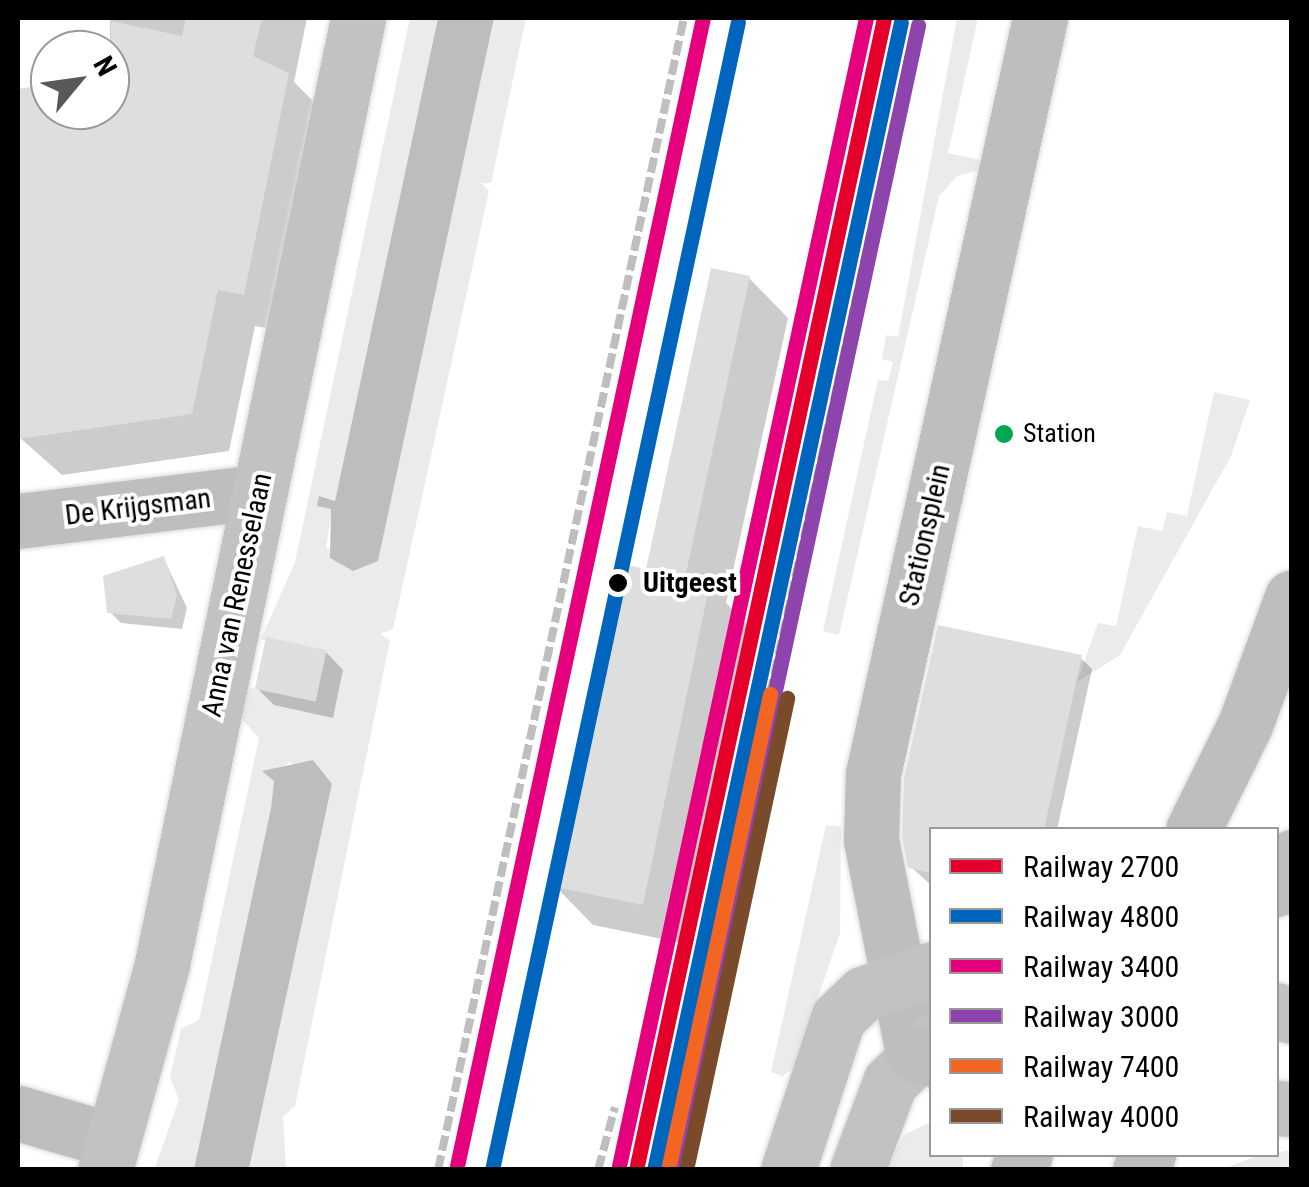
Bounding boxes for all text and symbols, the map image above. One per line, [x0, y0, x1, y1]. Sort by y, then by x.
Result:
north arrow [30, 30, 130, 130]
text: N [86, 51, 124, 82]
place label: Station [1023, 418, 1096, 450]
marker: Station [994, 424, 1014, 444]
street label: Stationsplein [892, 461, 958, 609]
street label: Anna van Renesselaan [195, 470, 279, 720]
street label: De Krijgsman [63, 481, 213, 533]
place label: Uitgeest [643, 566, 737, 600]
marker: Uitgeest [602, 567, 634, 599]
legend [929, 827, 1279, 1157]
text: Railway 2700 [1023, 849, 1179, 884]
text: Railway 4800 [1023, 899, 1179, 934]
text: Railway 3400 [1023, 949, 1179, 984]
text: Railway 3000 [1023, 999, 1179, 1034]
text: Railway 7400 [1023, 1049, 1179, 1084]
text: Railway 4000 [1023, 1099, 1179, 1134]

